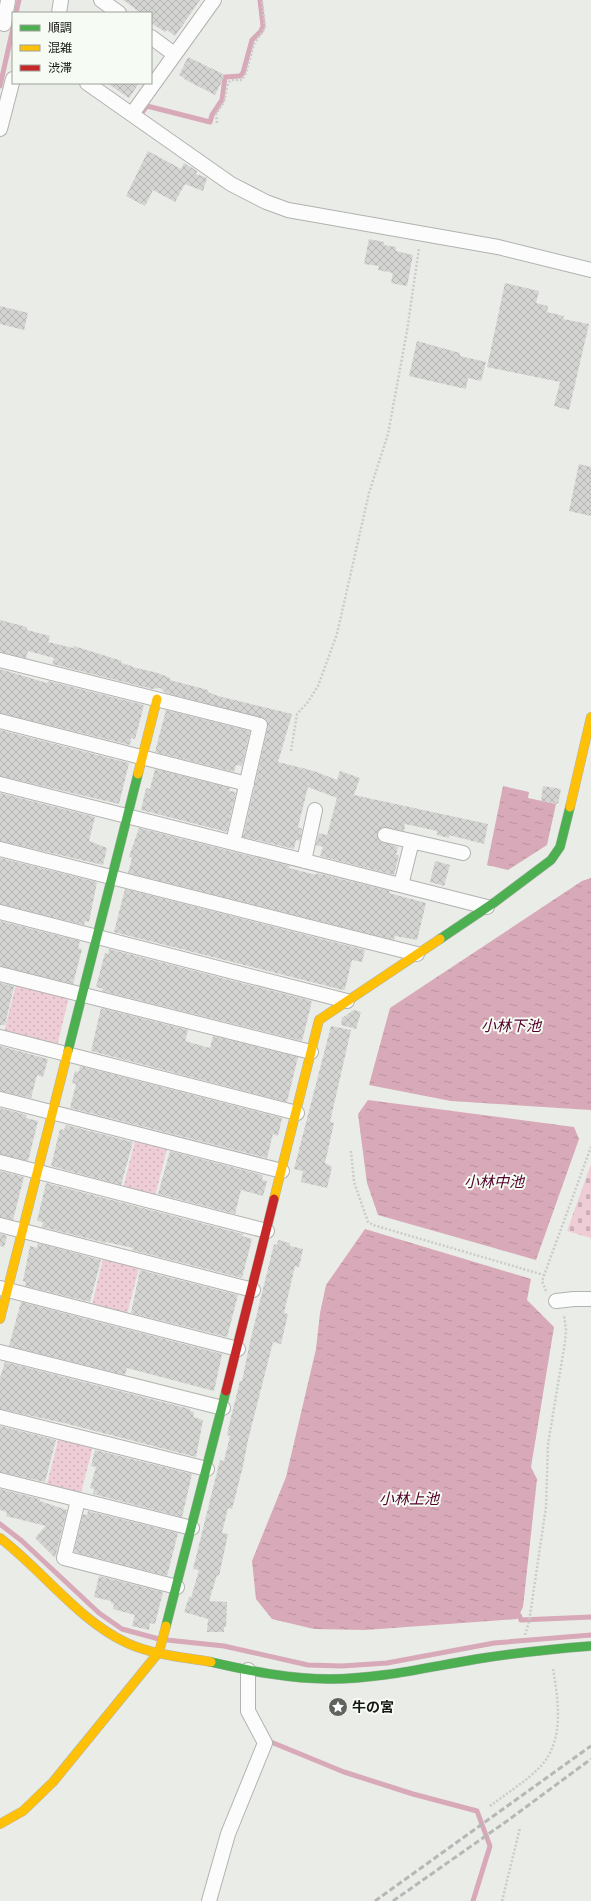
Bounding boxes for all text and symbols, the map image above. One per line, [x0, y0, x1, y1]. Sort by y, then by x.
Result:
legend [12, 12, 152, 84]
text: 順調 [48, 20, 72, 36]
text: 混雑 [48, 40, 72, 56]
text: 渋滞 [48, 60, 72, 76]
water label: 小林下池 [481, 1016, 543, 1035]
water label: 小林中池 [464, 1172, 526, 1191]
water label: 小林上池 [379, 1489, 441, 1508]
place icon: 牛の宮 [327, 1696, 349, 1718]
place label: 牛の宮 [352, 1698, 394, 1716]

